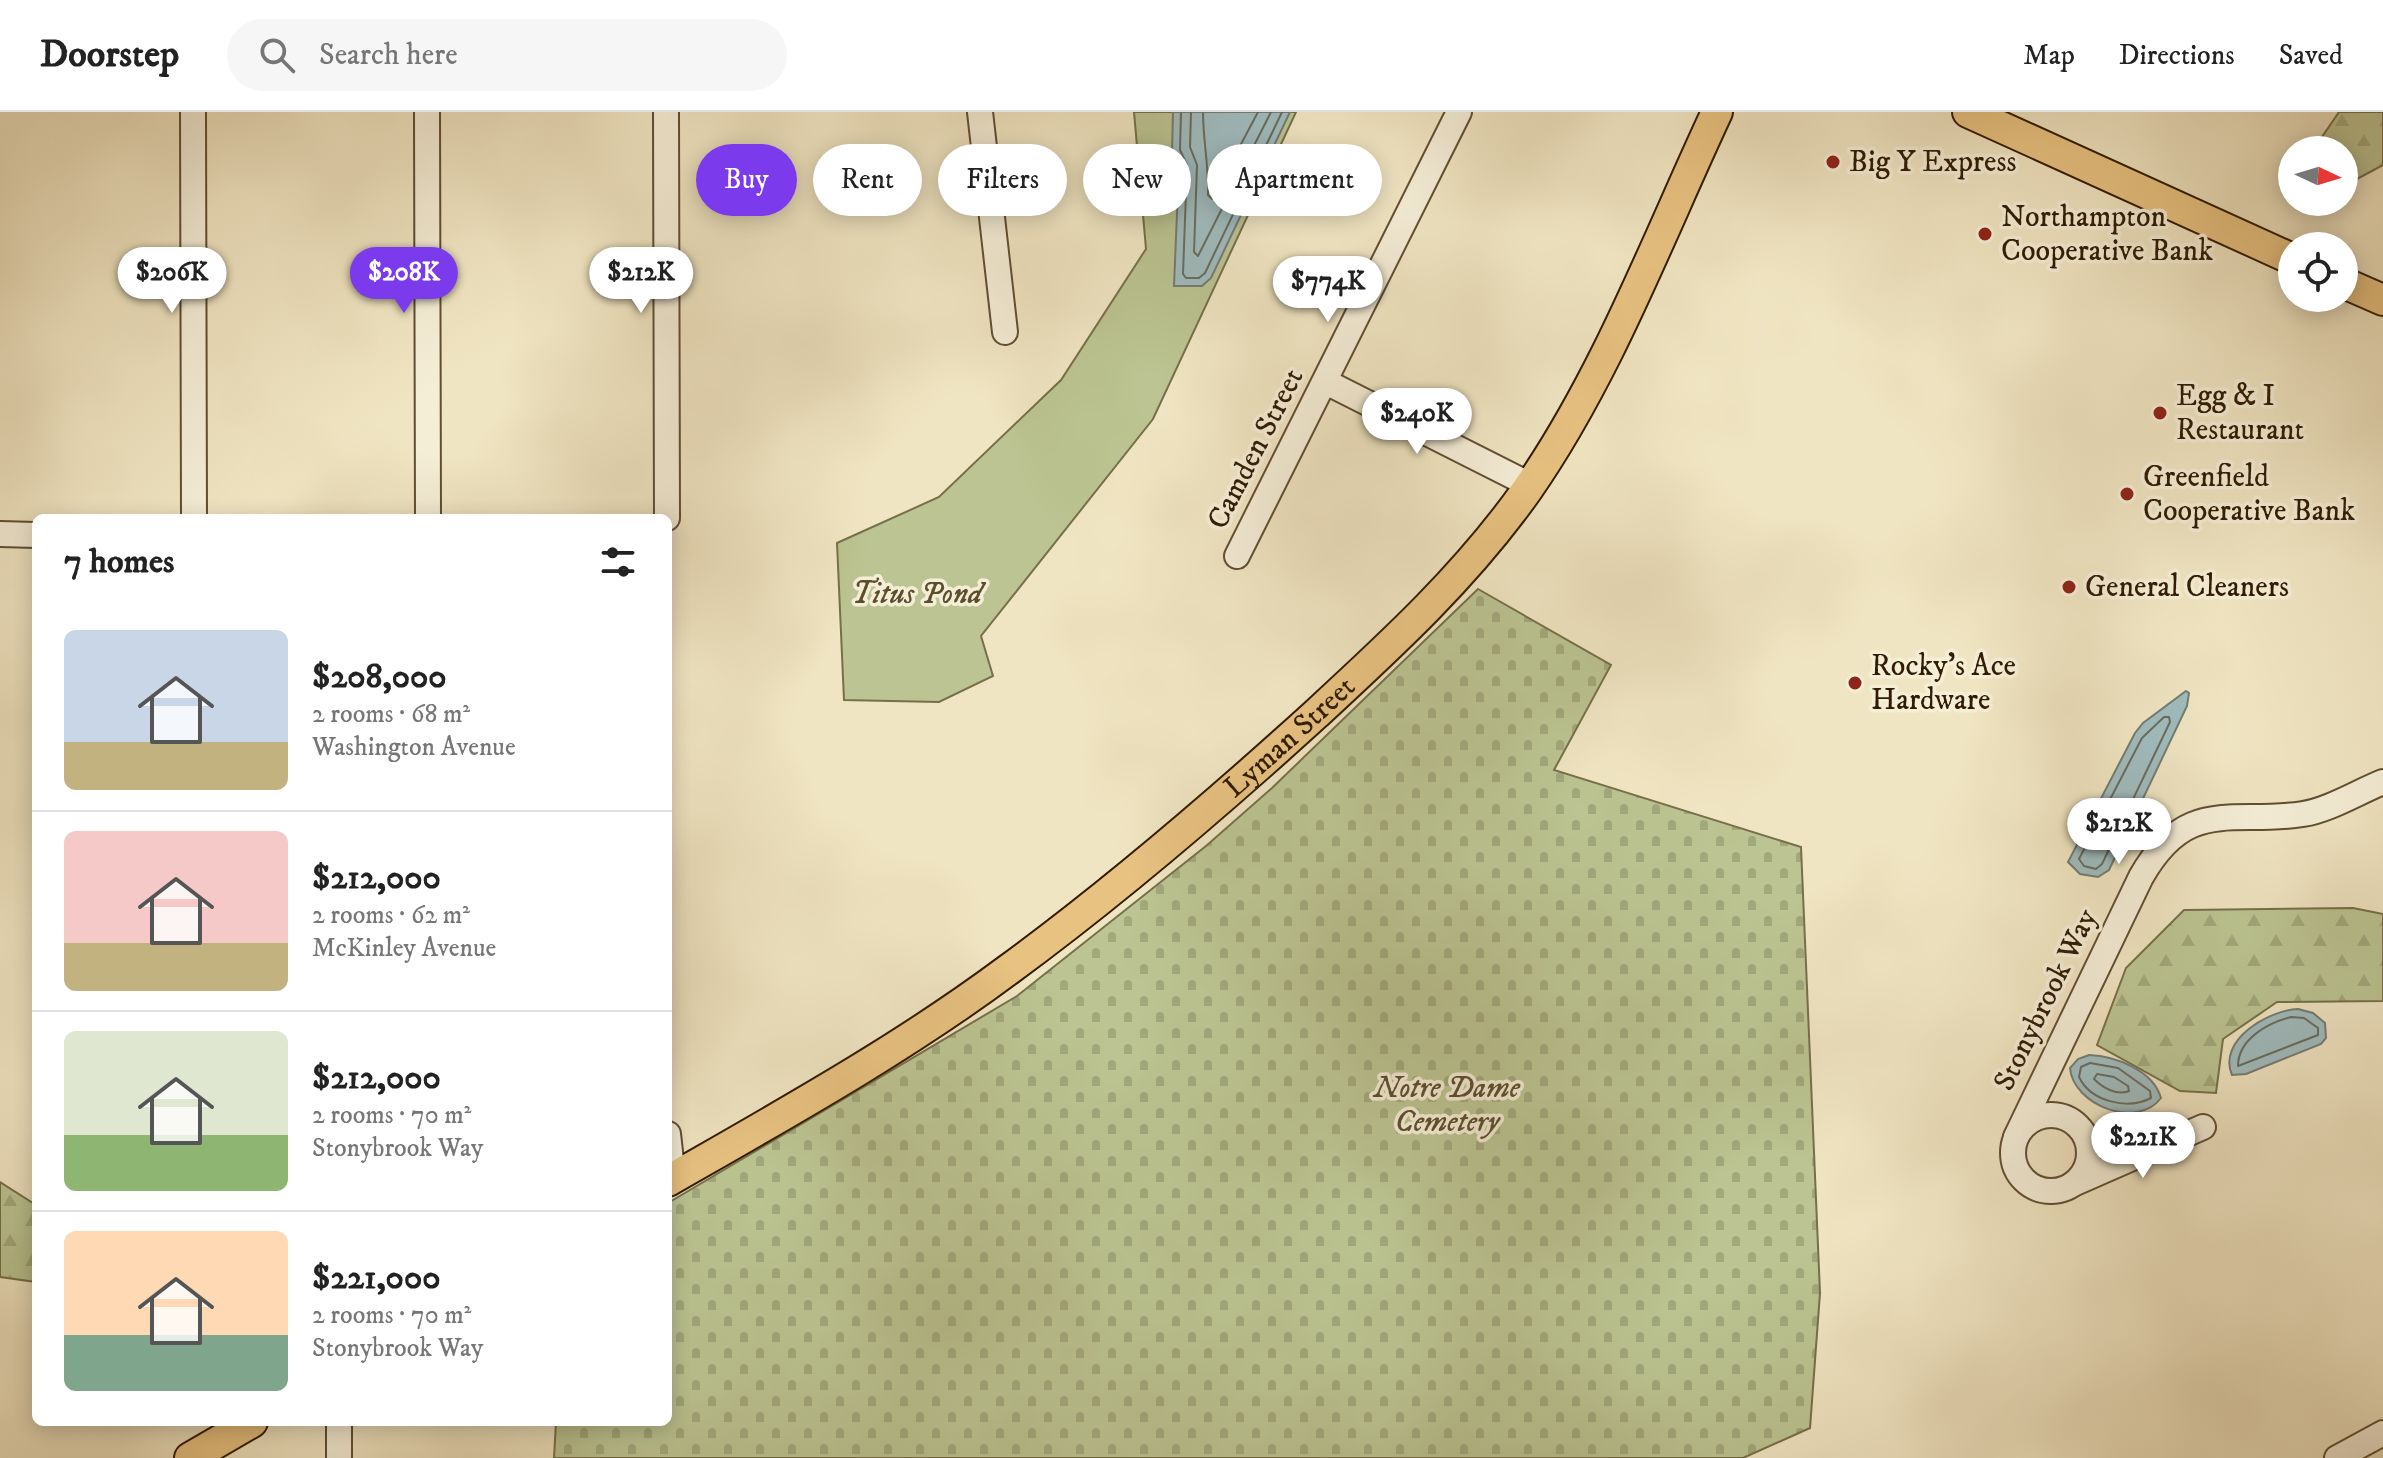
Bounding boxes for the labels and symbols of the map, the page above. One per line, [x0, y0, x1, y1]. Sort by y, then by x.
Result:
north arrow [2278, 136, 2358, 216]
place label: Big Y Express [1849, 144, 2016, 181]
marker: Big Y Express [1824, 153, 1842, 171]
place label: Northampton Cooperative Bank [2001, 199, 2213, 270]
marker: Northampton Cooperative Bank [1976, 225, 1994, 243]
pin: $206K [116, 247, 228, 315]
pin: $208K [348, 247, 460, 315]
pin: $212K [585, 247, 697, 315]
pin: $774K [1272, 256, 1384, 324]
street label: Camden Street [1200, 362, 1312, 536]
place label: Egg & I Restaurant [2176, 378, 2304, 449]
pin: $240K [1361, 388, 1473, 456]
marker: Egg & I Restaurant [2151, 404, 2169, 422]
place label: Greenfield Cooperative Bank [2143, 459, 2355, 530]
marker: Greenfield Cooperative Bank [2118, 485, 2136, 503]
place label: General Cleaners [2085, 569, 2289, 606]
park label: Titus Pond [852, 576, 987, 613]
marker: General Cleaners [2060, 578, 2078, 596]
place label: Rocky's Ace Hardware [1871, 648, 2016, 719]
street label: Lyman Street [1216, 669, 1363, 806]
marker: Rocky's Ace Hardware [1846, 674, 1864, 692]
pin: $212K [2063, 798, 2175, 866]
street label: Stonybrook Way [1986, 902, 2106, 1097]
park label: Notre Dame Cemetery [1372, 1070, 1521, 1141]
pin: $221K [2087, 1112, 2199, 1180]

